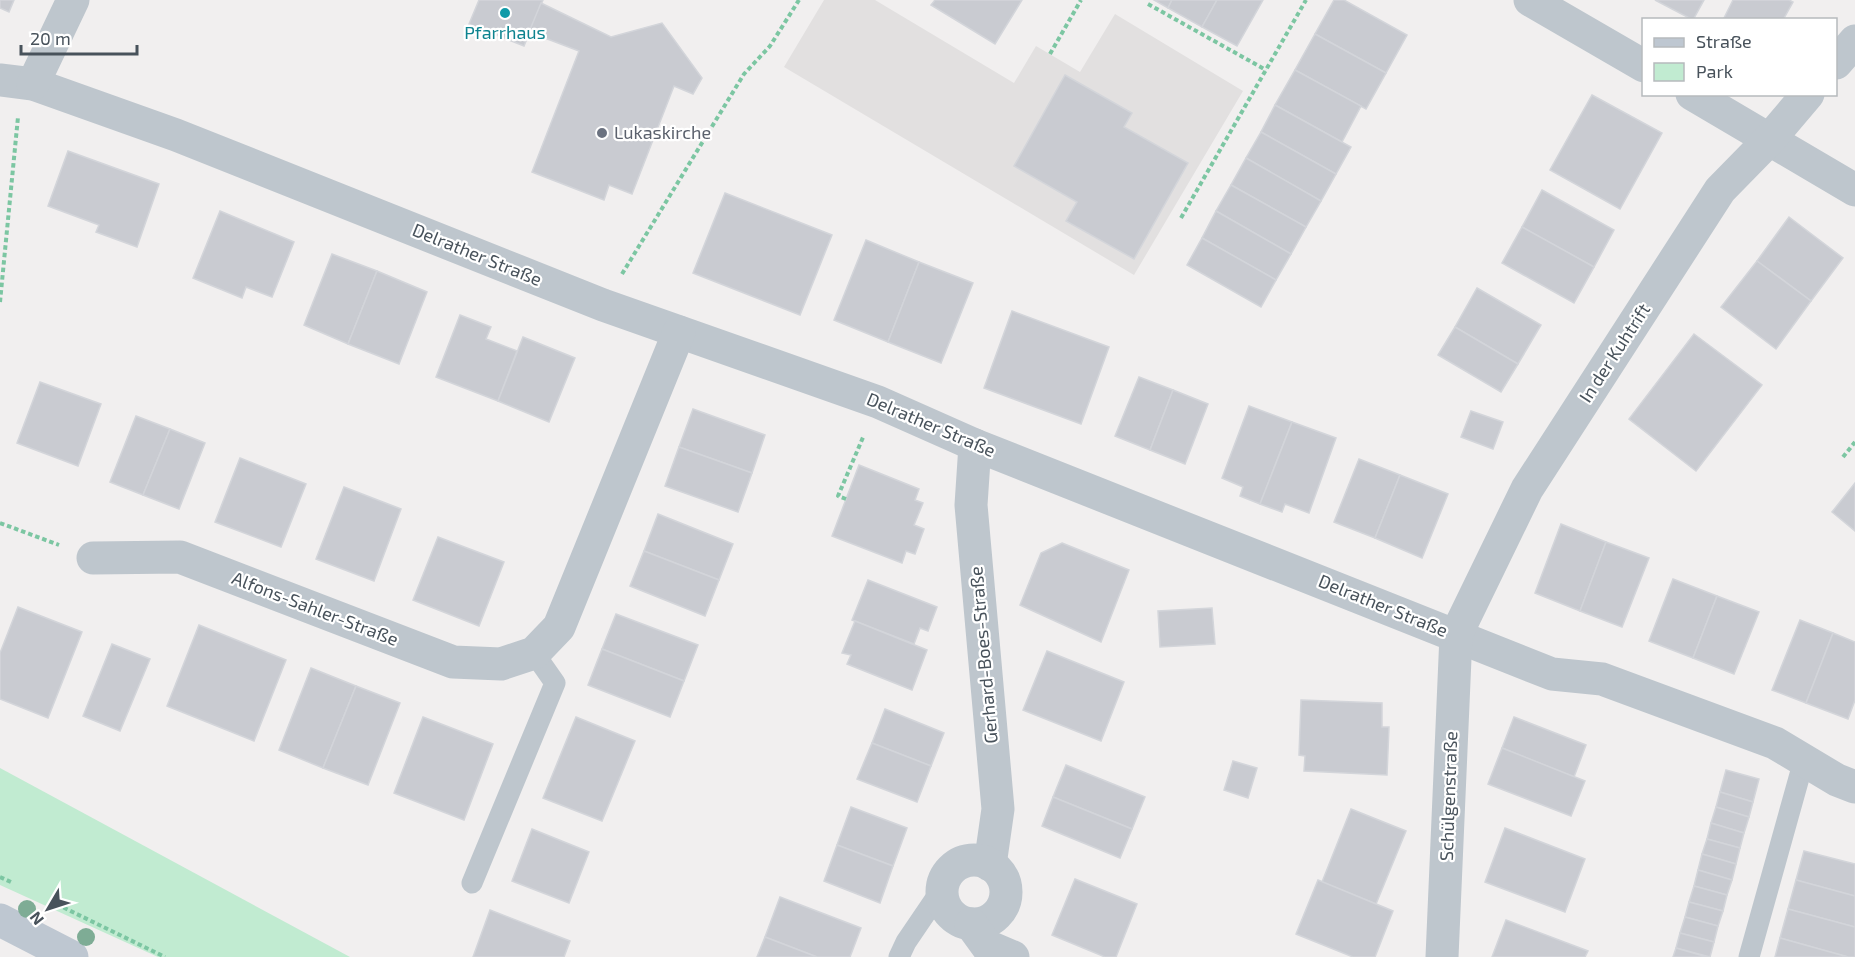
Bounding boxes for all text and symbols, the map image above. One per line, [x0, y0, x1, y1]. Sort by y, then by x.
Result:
marker: Pfarrhaus [498, 6, 512, 20]
scale bar [21, 18, 136, 56]
legend [1642, 18, 1837, 96]
place label: Pfarrhaus [464, 21, 546, 43]
text: 20 m [30, 27, 71, 49]
text: Straße [1696, 30, 1752, 52]
text: Park [1696, 60, 1733, 82]
place label: Lukaskirche [614, 121, 711, 143]
marker: Lukaskirche [595, 126, 609, 140]
street label: Delrather Straße [409, 218, 545, 290]
street label: In der Kuhtrift [1574, 299, 1654, 406]
street label: Delrather Straße [864, 387, 999, 461]
street label: Alfons-Sahler-Straße [229, 566, 402, 650]
street label: Gerhard-Boes-Straße [964, 566, 1002, 745]
street label: Delrather Straße [1315, 569, 1451, 641]
street label: Schülgenstraße [1435, 731, 1461, 861]
north arrow [18, 879, 78, 939]
text: N [25, 908, 47, 929]

